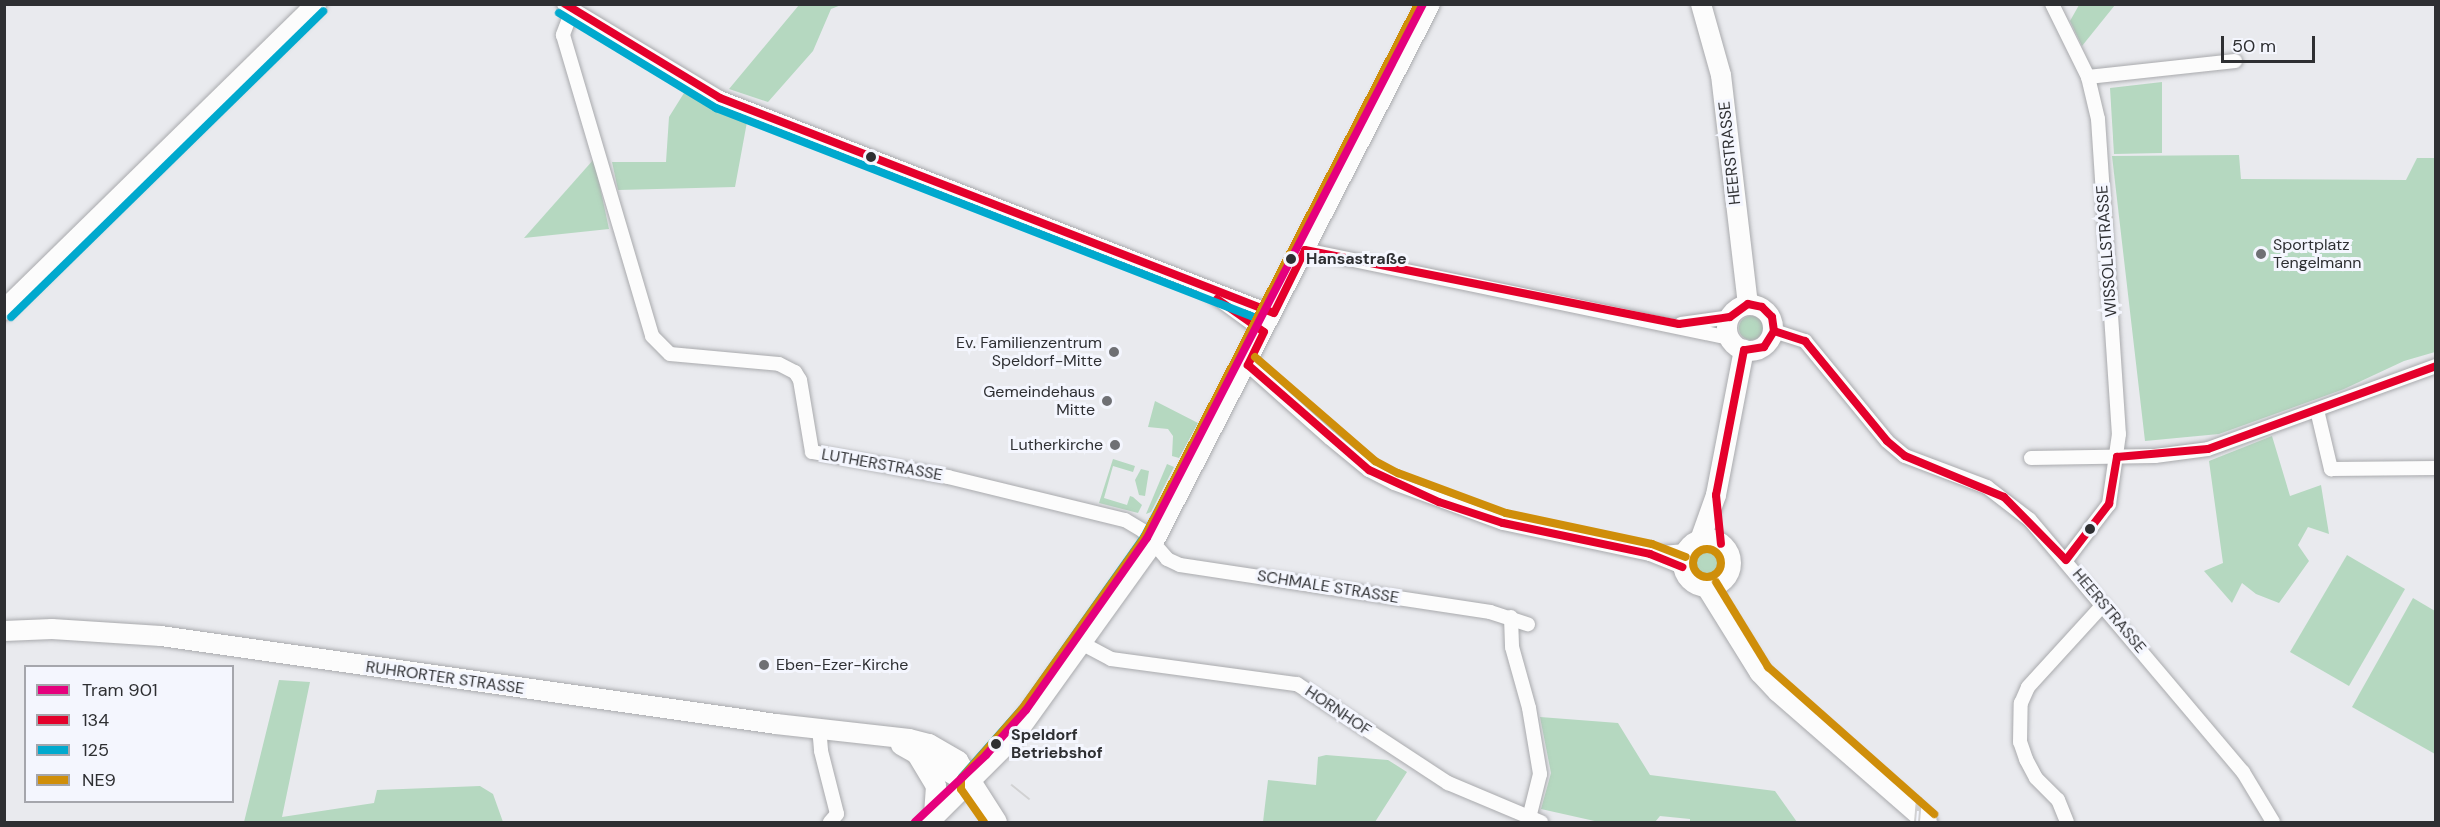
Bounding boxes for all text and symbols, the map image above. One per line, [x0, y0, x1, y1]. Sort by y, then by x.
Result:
scale bar [2224, 24, 2318, 62]
text: 50 m [2232, 34, 2276, 58]
street label: HEERSTRASSE [1715, 100, 1745, 206]
unlabelled marker [865, 151, 877, 163]
street label: WISSOLLSTRASSE [2093, 184, 2121, 318]
place label: Sportplatz Tengelmann [2273, 235, 2361, 273]
marker: Sportplatz Tengelmann [2254, 247, 2268, 261]
marker: Hansastraße [1281, 249, 1301, 269]
place label: Hansastraße [1306, 249, 1407, 269]
place label: Ev. Familienzentrum Speldorf-Mitte [956, 333, 1102, 371]
marker: Ev. Familienzentrum Speldorf-Mitte [1107, 345, 1121, 359]
place label: Gemeindehaus Mitte [983, 382, 1095, 420]
marker: Gemeindehaus Mitte [1100, 394, 1114, 408]
place label: Lutherkirche [1010, 435, 1103, 455]
marker: Lutherkirche [1108, 438, 1122, 452]
street label: LUTHERSTRASSE [820, 445, 944, 485]
unlabelled marker [2084, 523, 2096, 535]
street label: HEERSTRASSE [2068, 565, 2150, 657]
street label: SCHMALE STRASSE [1256, 566, 1400, 608]
place label: Eben-Ezer-Kirche [776, 655, 908, 675]
street label: RUHRORTER STRASSE [365, 657, 525, 699]
marker: Eben-Ezer-Kirche [757, 658, 771, 672]
legend [24, 665, 234, 803]
text: Tram 901 [82, 678, 158, 702]
street label: HORNHOF [1301, 682, 1375, 740]
text: 134 [82, 708, 109, 732]
place label: Speldorf Betriebshof [1011, 725, 1103, 763]
marker: Speldorf Betriebshof [986, 734, 1006, 754]
text: 125 [82, 738, 109, 762]
text: NE9 [82, 768, 116, 792]

